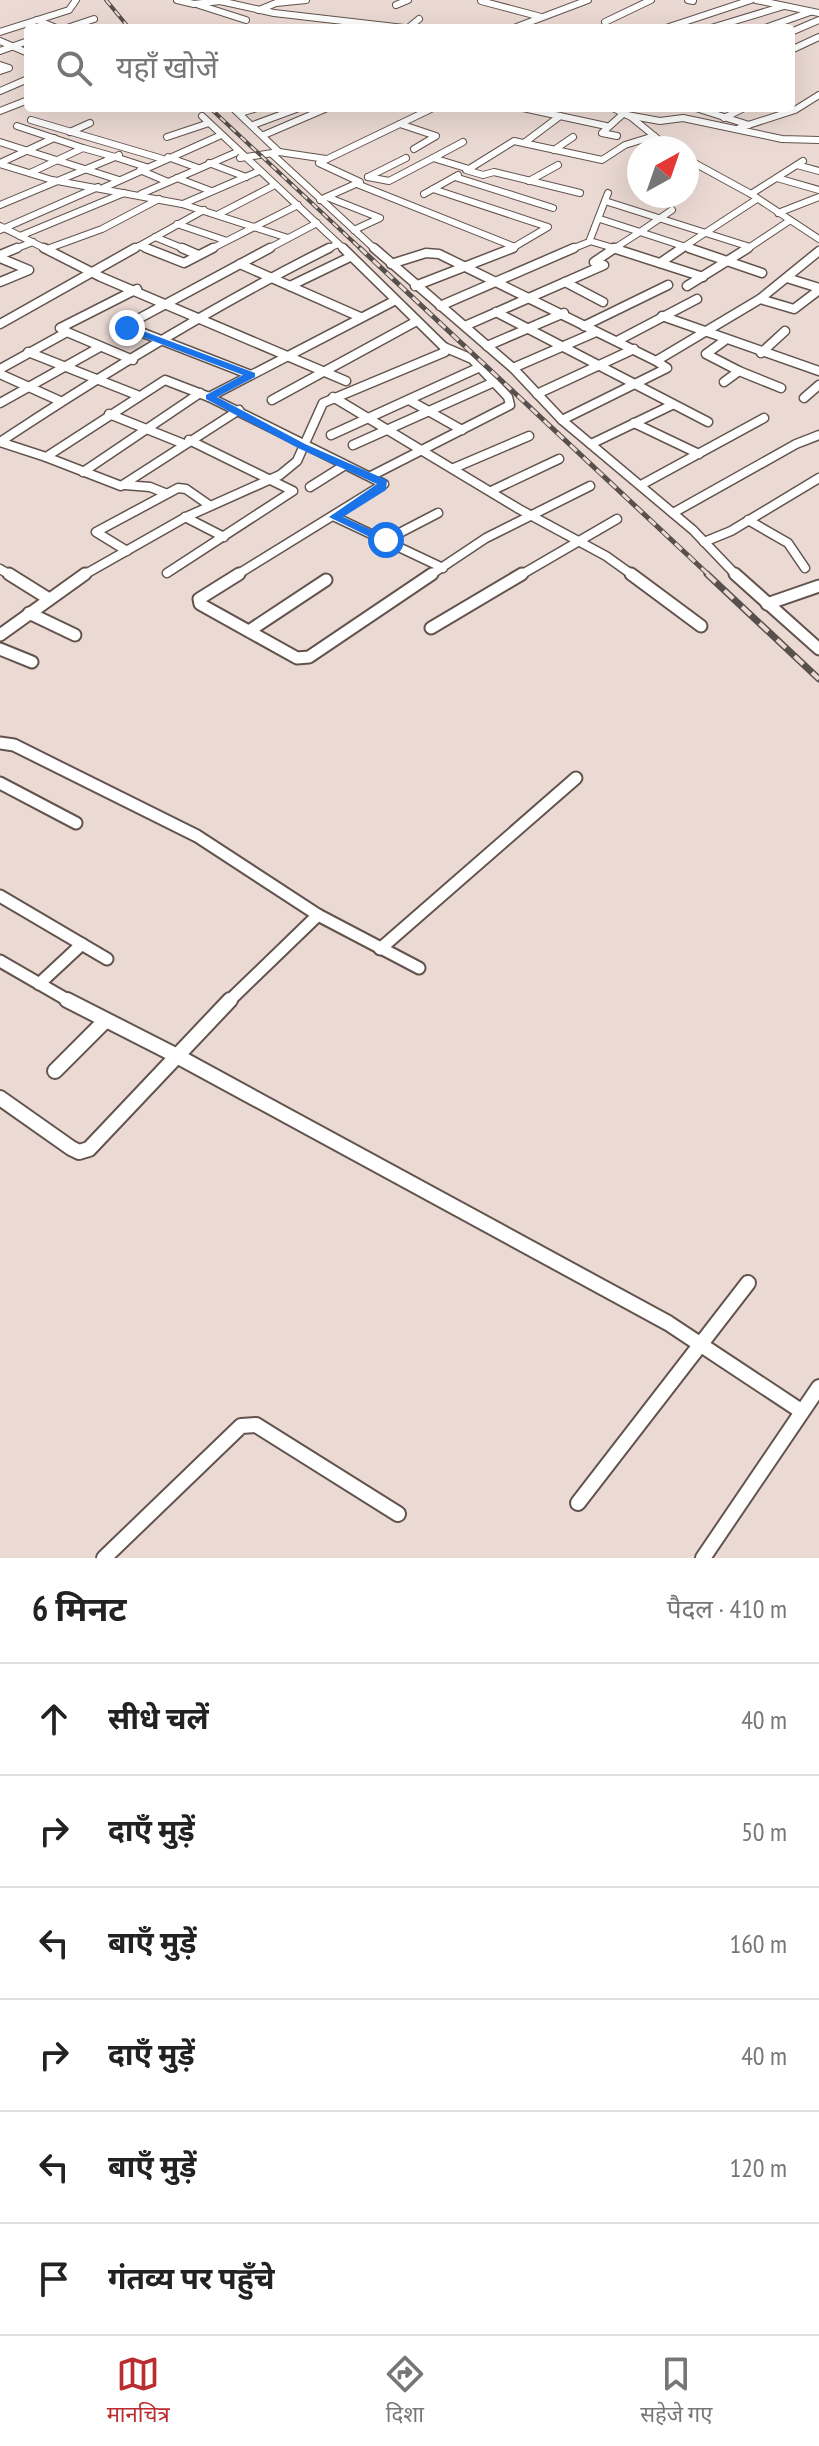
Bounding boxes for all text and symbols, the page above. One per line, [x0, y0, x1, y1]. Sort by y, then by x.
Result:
search box [24, 24, 795, 112]
icon: search [52, 46, 96, 90]
text: यहाँ खोजें [116, 47, 218, 86]
north arrow [627, 136, 699, 208]
route end [109, 310, 145, 346]
route start [368, 522, 404, 558]
text: 6 मिनट [32, 1586, 127, 1630]
text: पैदल · 410 m [667, 1592, 787, 1625]
icon: ahead [32, 1697, 76, 1741]
text: सीधे चलें [108, 1698, 209, 1737]
text: 40 m [741, 1703, 787, 1736]
icon: right [32, 1809, 76, 1853]
text: दाएँ मुड़ें [108, 1810, 195, 1849]
text: 50 m [741, 1815, 787, 1848]
icon: left [32, 1921, 76, 1965]
text: बाएँ मुड़ें [108, 1922, 196, 1961]
text: 160 m [729, 1927, 787, 1960]
icon: right [32, 2033, 76, 2077]
text: दाएँ मुड़ें [108, 2034, 195, 2073]
text: 40 m [741, 2039, 787, 2072]
icon: left [32, 2145, 76, 2189]
text: बाएँ मुड़ें [108, 2146, 196, 2185]
text: 120 m [729, 2151, 787, 2184]
icon: arrive [32, 2257, 76, 2301]
text: गंतव्य पर पहुँचे [108, 2258, 275, 2297]
tab: मानचित्र [107, 2352, 170, 2431]
tab: दिशा [383, 2352, 427, 2431]
tab: सहेजे गए [640, 2352, 712, 2431]

